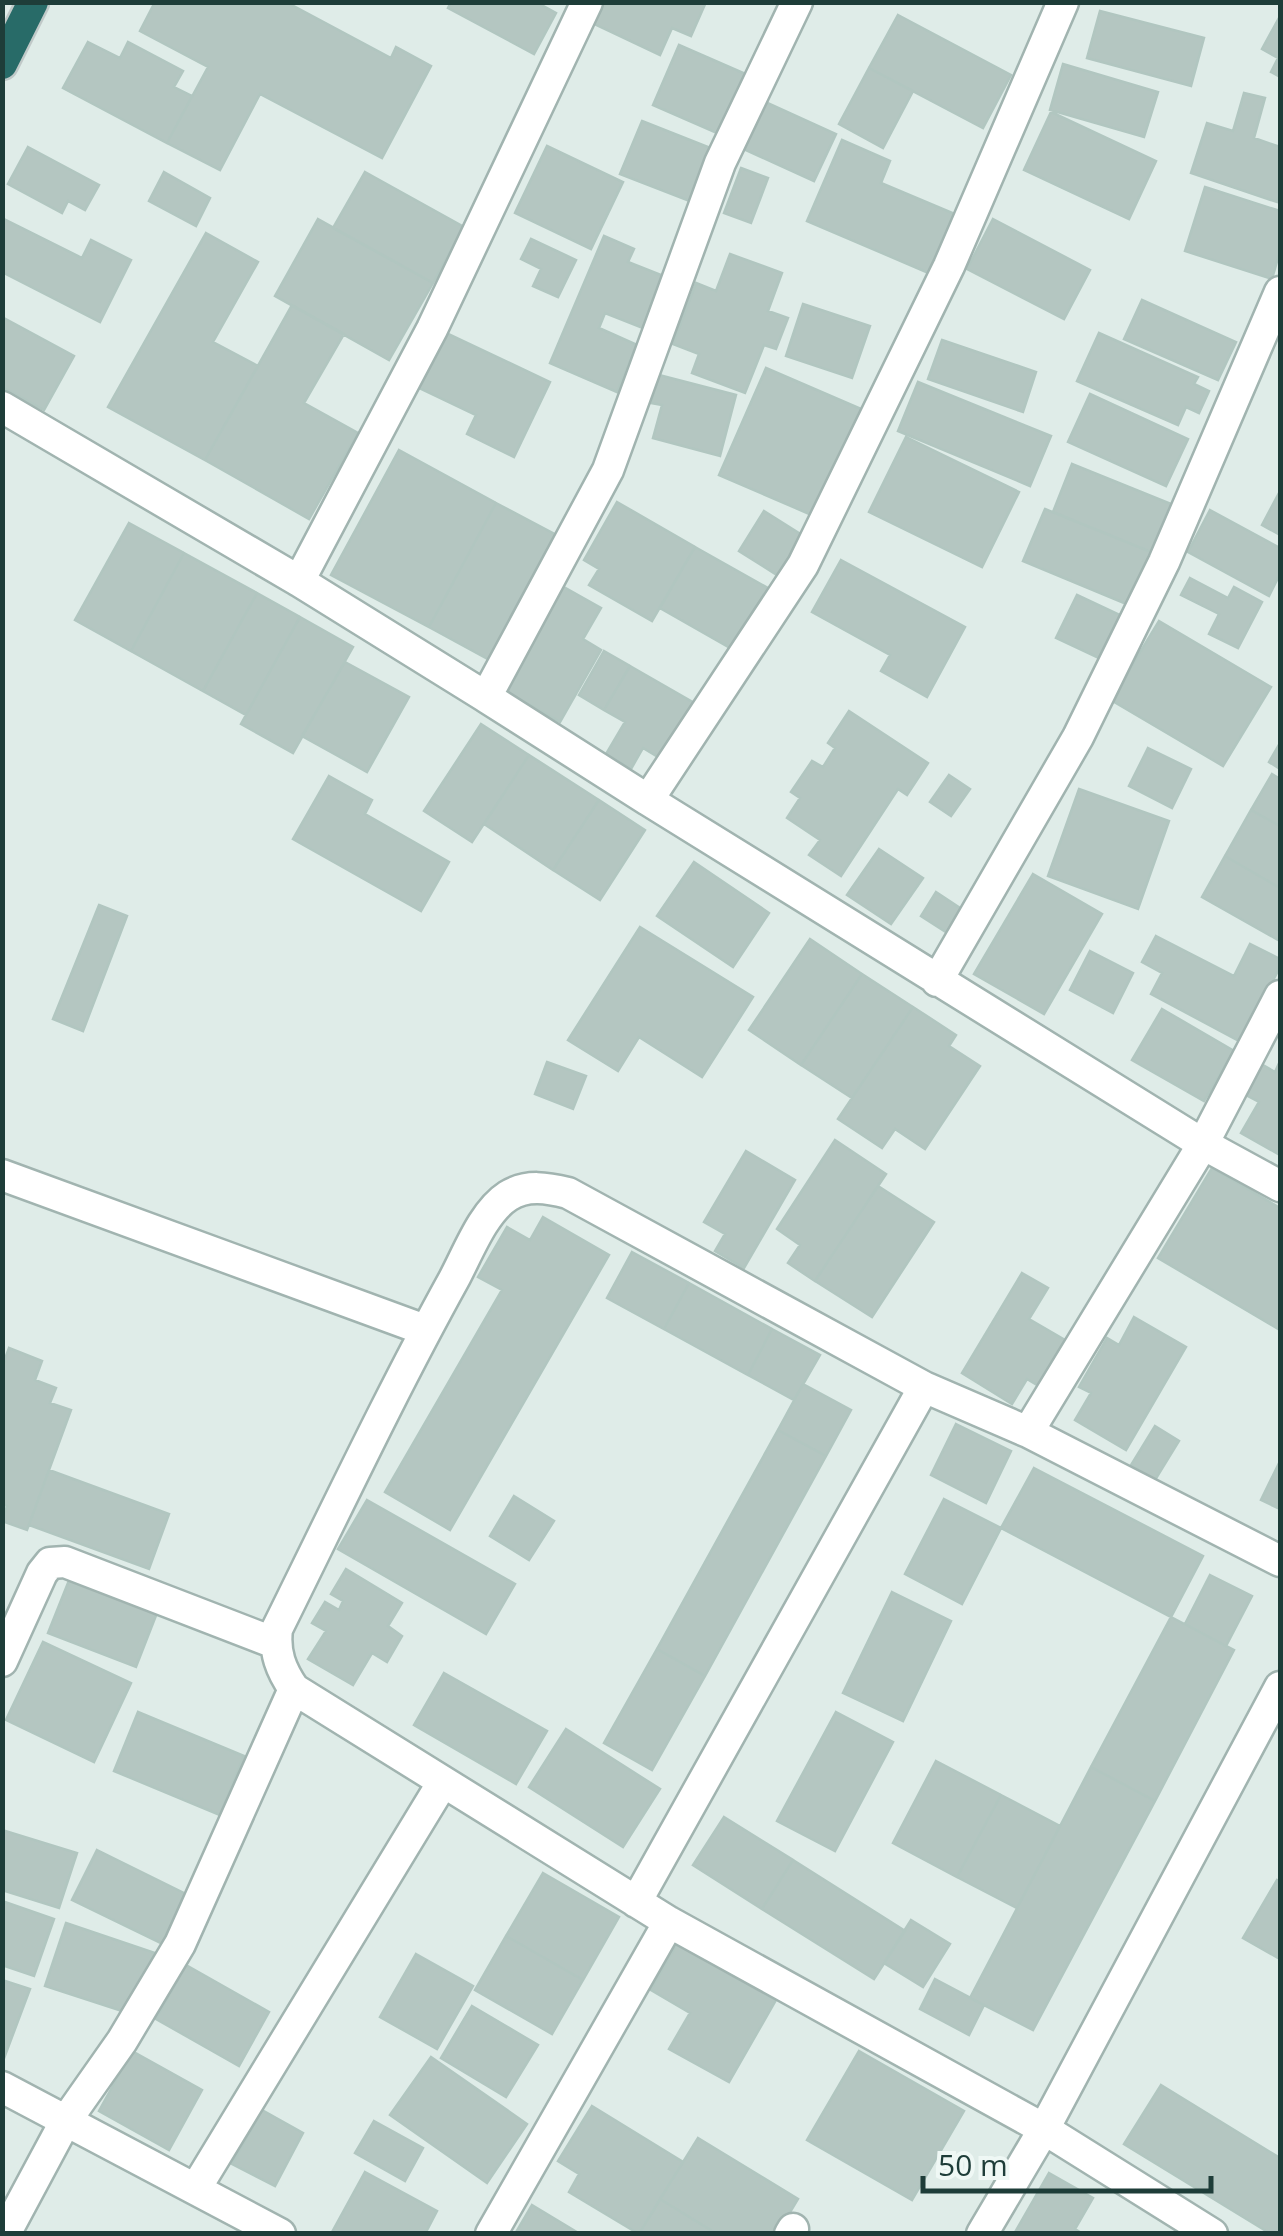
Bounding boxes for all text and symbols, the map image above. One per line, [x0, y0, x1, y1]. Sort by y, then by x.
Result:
scale bar [923, 2131, 1210, 2193]
text: 50 m [938, 2144, 1008, 2185]

